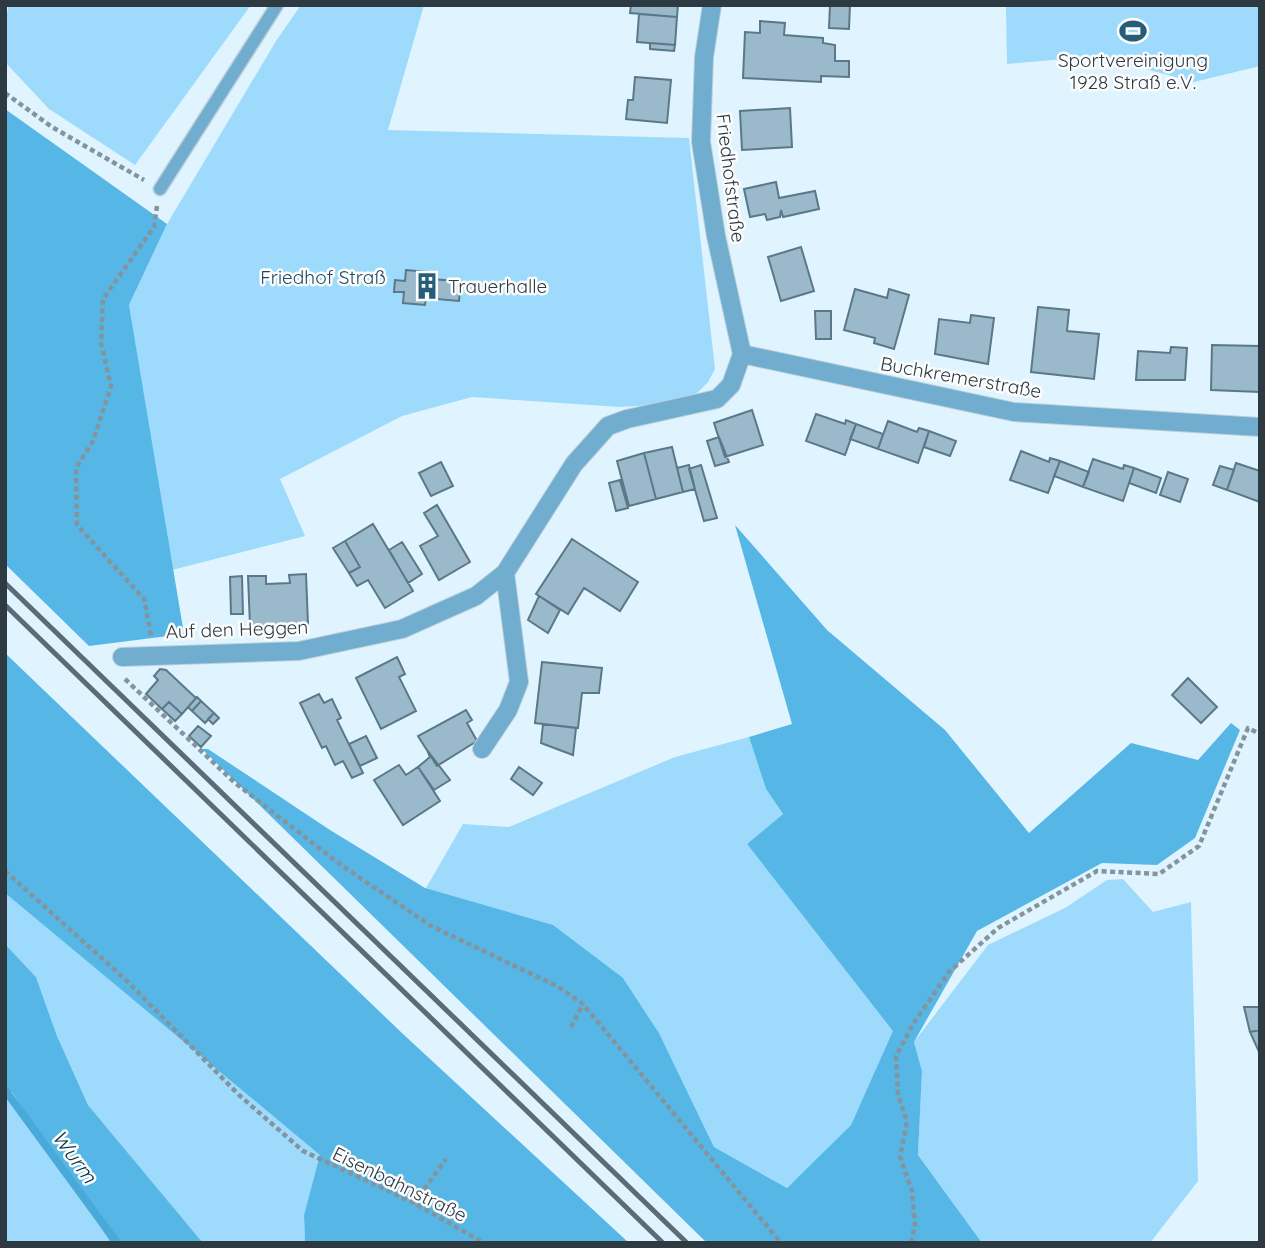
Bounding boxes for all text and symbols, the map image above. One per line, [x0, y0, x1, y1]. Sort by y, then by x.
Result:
sports icon: Sportvereinigung 1928 Straß e.V. [1118, 16, 1148, 46]
place label: Sportvereinigung 1928 Straß e.V. [1058, 48, 1208, 94]
street label: Friedhofstraße [711, 112, 751, 244]
park label: Friedhof Straß [260, 265, 386, 289]
building icon: Trauerhalle [412, 271, 442, 301]
place label: Trauerhalle [448, 274, 547, 298]
street label: Buchkremerstraße [879, 351, 1043, 403]
street label: Auf den Heggen [165, 615, 309, 643]
water label: Wurm [47, 1124, 103, 1188]
street label: Eisenbahnstraße [329, 1141, 471, 1227]

